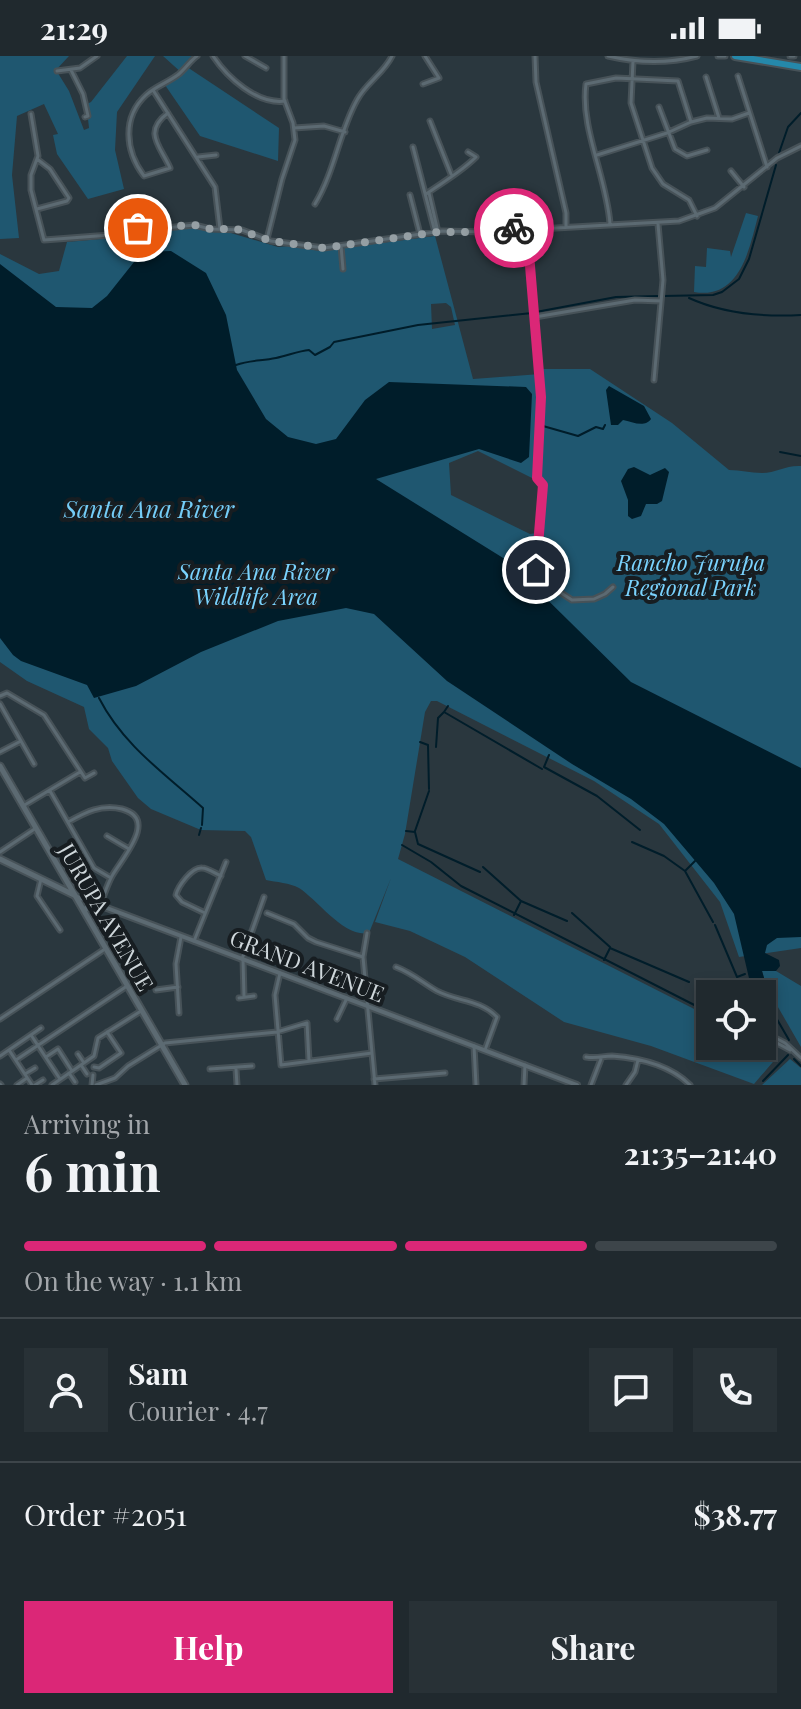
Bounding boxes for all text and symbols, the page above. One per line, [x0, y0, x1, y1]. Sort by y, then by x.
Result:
text: 21:29 [40, 8, 108, 48]
courier [474, 188, 554, 268]
pin [104, 194, 172, 262]
icon: bag [116, 206, 160, 250]
icon: bike [492, 206, 536, 250]
water label: Santa Ana River [63, 492, 235, 524]
pin [502, 536, 570, 604]
park label: Rancho Jurupa Regional Park [616, 547, 765, 602]
icon: home [514, 548, 558, 592]
park label: Santa Ana River Wildlife Area [177, 556, 335, 611]
street label: JURUPA AVENUE [52, 836, 161, 996]
street label: GRAND AVENUE [226, 922, 389, 1008]
map controls [696, 980, 776, 1060]
button: locate [696, 980, 776, 1060]
text: Arriving in [24, 1106, 150, 1141]
text: 21:35–21:40 [624, 1133, 777, 1173]
text: 6 min [24, 1136, 161, 1205]
text: On the way · 1.1 km [24, 1263, 242, 1298]
button: person [24, 1348, 108, 1432]
button: chat [589, 1348, 673, 1432]
button: phone [693, 1348, 777, 1432]
text: Sam [128, 1353, 188, 1393]
text: Courier · 4.7 [128, 1393, 268, 1428]
text: Order #2051 [24, 1494, 187, 1534]
text: $38.77 [694, 1494, 777, 1534]
button: Help [24, 1601, 393, 1693]
button: Share [409, 1601, 777, 1693]

